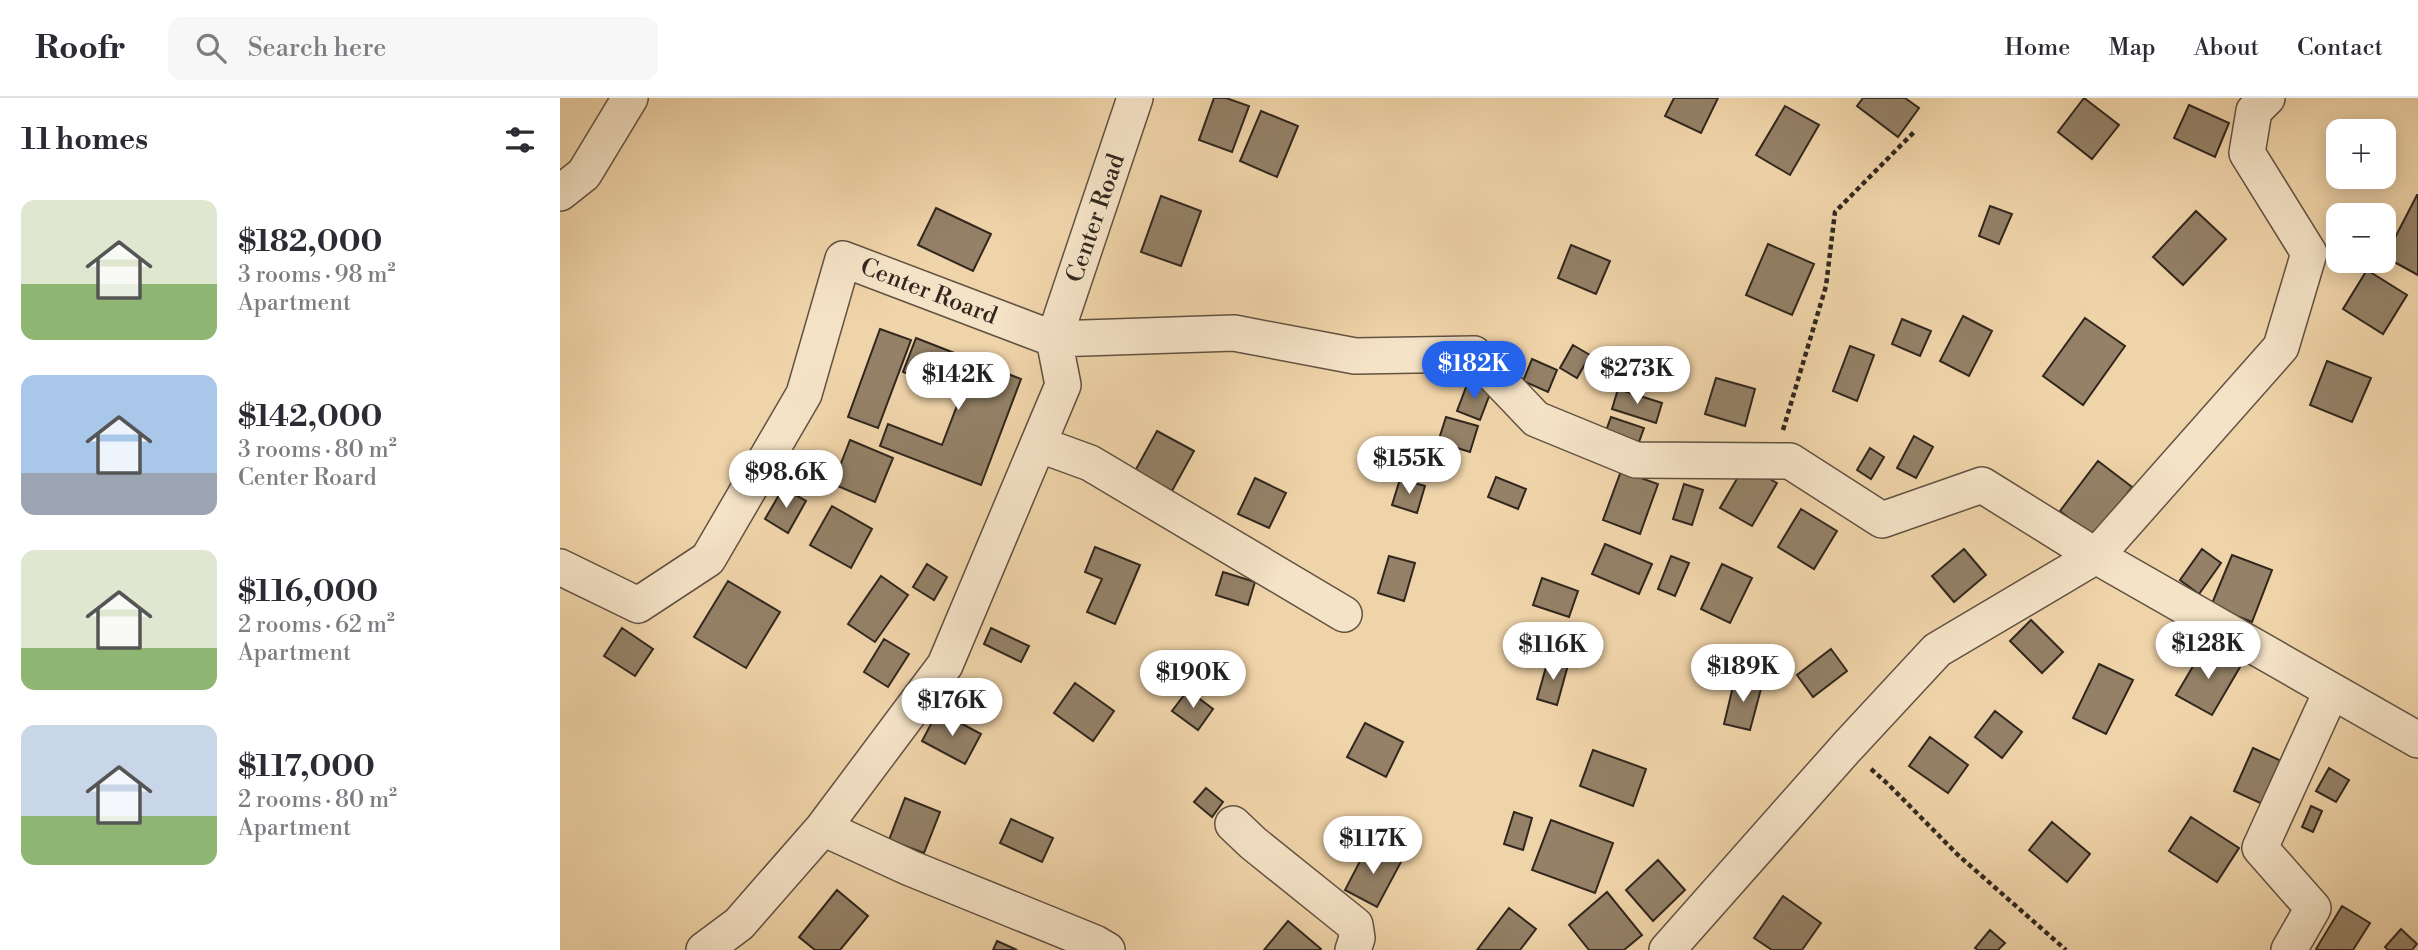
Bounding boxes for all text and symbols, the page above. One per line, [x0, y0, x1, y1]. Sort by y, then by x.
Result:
search box [168, 17, 658, 80]
text: Roofr [35, 28, 126, 69]
icon: search [192, 29, 230, 67]
text: Search here [248, 32, 386, 64]
text: Home [2005, 33, 2070, 63]
text: Map [2108, 33, 2156, 63]
text: About [2194, 33, 2259, 63]
text: Contact [2297, 33, 2383, 63]
map controls [2326, 119, 2396, 273]
button: + [2326, 119, 2396, 189]
text: 11 homes [21, 121, 148, 159]
icon: filters [501, 121, 539, 159]
street label: Center Road [1060, 150, 1132, 287]
button: − [2326, 203, 2396, 273]
text: $182,000 [238, 223, 382, 261]
icon: home [77, 228, 161, 312]
street label: Center Roard [856, 252, 1002, 332]
text: 3 rooms · 98 m² [238, 261, 395, 289]
text: Apartment [238, 289, 351, 317]
pin: $182K [1425, 342, 1523, 401]
pin: $273K [1588, 346, 1686, 406]
text: $182K [1438, 350, 1510, 378]
pin: $142K [909, 352, 1007, 412]
text: $273K [1600, 355, 1674, 383]
text: $142K [922, 361, 994, 389]
text: $142,000 [238, 398, 382, 436]
icon: home [77, 403, 161, 487]
text: 3 rooms · 80 m² [238, 436, 397, 464]
pin: $155K [1360, 436, 1458, 496]
text: $155K [1373, 445, 1445, 473]
pin: $98.6K [729, 450, 843, 510]
text: $98.6K [745, 459, 827, 487]
text: Center Roard [238, 464, 376, 492]
text: $116,000 [238, 573, 378, 611]
icon: home [77, 578, 161, 662]
text: 2 rooms · 62 m² [238, 611, 395, 639]
pin: $116K [1504, 622, 1602, 682]
pin: $128K [2159, 622, 2257, 681]
text: $128K [2172, 630, 2244, 658]
text: $116K [1519, 631, 1587, 659]
text: Apartment [238, 639, 351, 667]
pin: $189K [1694, 644, 1792, 704]
pin: $190K [1144, 650, 1242, 710]
text: $189K [1707, 653, 1779, 681]
text: $190K [1156, 659, 1230, 687]
pin: $176K [903, 678, 1001, 738]
text: $176K [917, 687, 987, 715]
text: $117,000 [238, 748, 375, 786]
icon: home [77, 753, 161, 837]
text: 2 rooms · 80 m² [238, 786, 397, 814]
text: Apartment [238, 814, 351, 842]
pin: $117K [1324, 816, 1422, 876]
text: $117K [1339, 825, 1407, 853]

